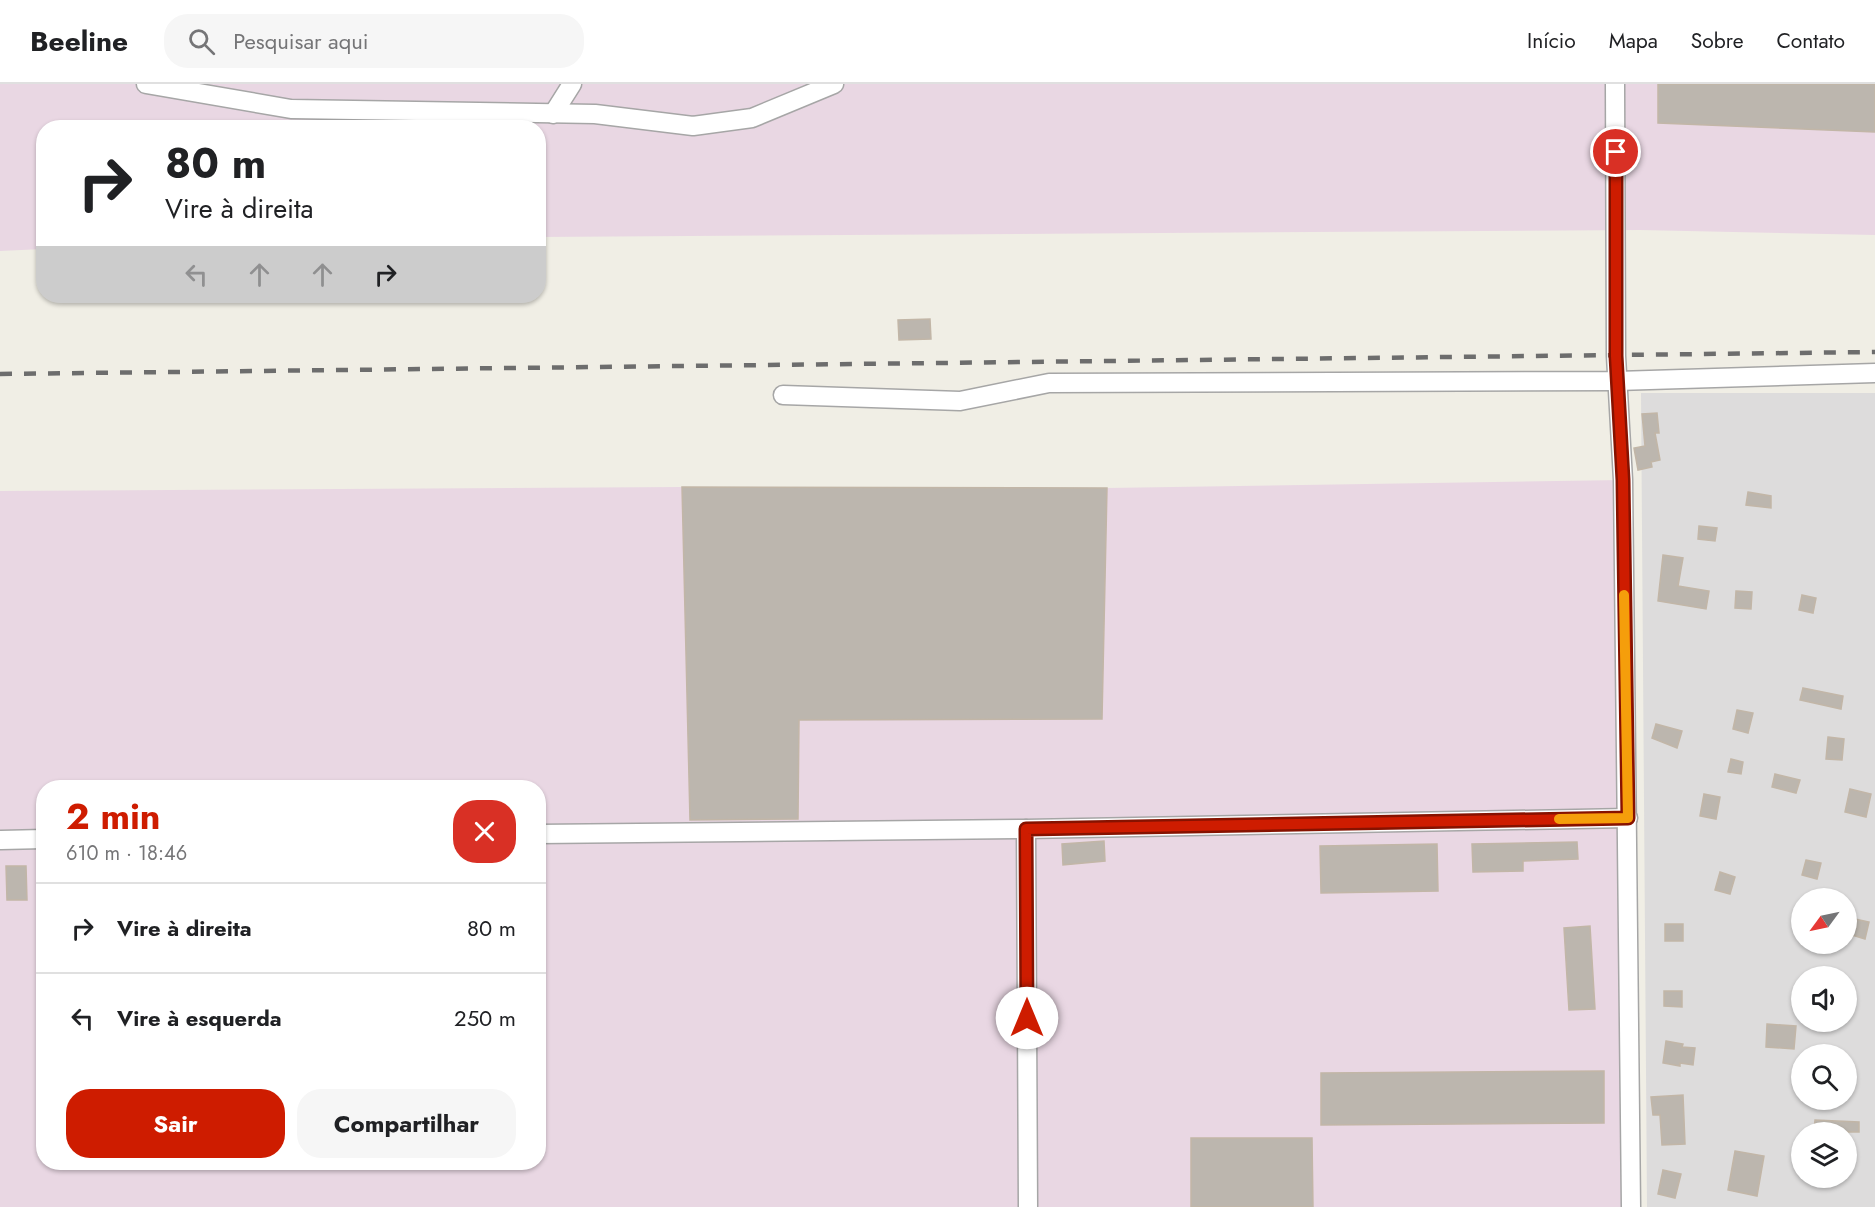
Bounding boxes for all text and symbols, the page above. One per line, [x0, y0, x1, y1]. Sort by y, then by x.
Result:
search box [164, 14, 584, 68]
text: Beeline [30, 21, 128, 62]
icon: search [185, 25, 218, 58]
text: Pesquisar aqui [233, 25, 369, 57]
text: Início [1527, 26, 1576, 56]
text: Mapa [1609, 26, 1658, 56]
text: Sobre [1691, 26, 1743, 56]
text: Contato [1776, 26, 1845, 56]
pin [1590, 126, 1641, 177]
text: 80 m [165, 133, 266, 194]
icon: arrive [1599, 135, 1632, 168]
icon: right [66, 144, 144, 222]
text: Vire à direita [165, 189, 314, 228]
icon: left [180, 258, 213, 291]
icon: ahead [243, 258, 276, 291]
icon: ahead [306, 258, 339, 291]
icon: right [369, 258, 402, 291]
text: 2 min [66, 790, 161, 842]
button: close [453, 800, 516, 863]
text: 610 m · 18:46 [66, 839, 187, 868]
north arrow [1791, 888, 1857, 954]
map controls [1791, 888, 1857, 1188]
icon: right [66, 912, 99, 945]
text: Vire à direita [117, 912, 252, 944]
text: 80 m [467, 912, 516, 944]
button: sound [1791, 966, 1857, 1032]
position arrow [995, 986, 1059, 1050]
icon: left [66, 1002, 99, 1035]
text: Vire à esquerda [117, 1002, 282, 1034]
text: 250 m [454, 1002, 516, 1034]
button: search [1791, 1044, 1857, 1110]
button: Sair [66, 1089, 285, 1158]
button: Compartilhar [297, 1089, 516, 1158]
button: layers [1791, 1122, 1857, 1188]

